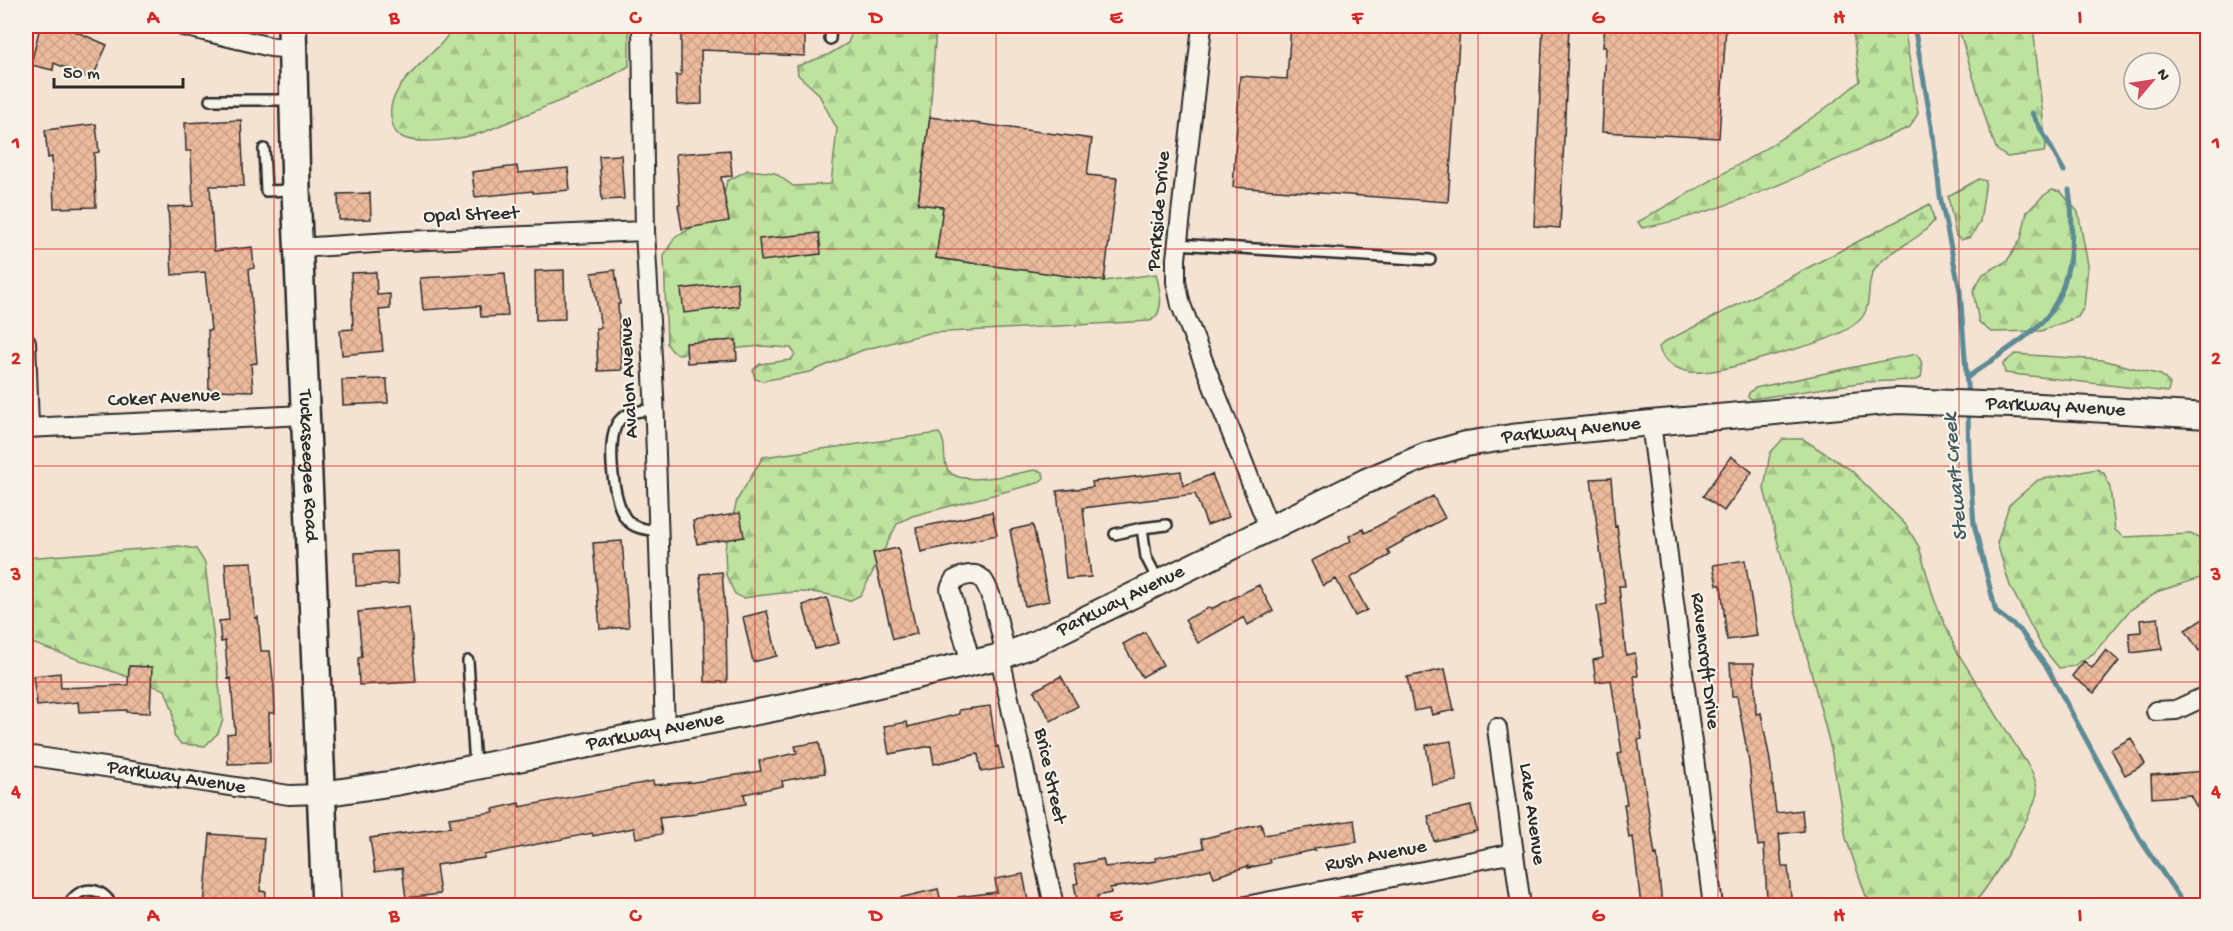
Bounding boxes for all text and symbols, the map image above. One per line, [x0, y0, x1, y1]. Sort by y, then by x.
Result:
text: A [146, 8, 161, 31]
text: B [388, 8, 400, 31]
text: C [629, 8, 643, 31]
text: D [867, 8, 883, 31]
text: E [1110, 8, 1124, 31]
text: F [1351, 8, 1364, 31]
text: G [1592, 8, 1606, 31]
text: H [1833, 8, 1845, 31]
text: I [2078, 8, 2083, 31]
scale bar [54, 51, 183, 89]
north arrow [2122, 51, 2182, 111]
text: 50 m [63, 64, 100, 85]
text: N [2151, 66, 2173, 85]
text: 1 [11, 133, 20, 156]
text: 1 [2211, 133, 2220, 156]
street label: Parkside Drive [1143, 149, 1177, 273]
street label: Opal Street [423, 203, 521, 229]
street label: Avalon Avenue [615, 316, 645, 439]
text: 2 [11, 349, 21, 372]
text: 2 [2211, 349, 2221, 372]
street label: Coker Avenue [107, 385, 221, 413]
street label: Tuckaseegee Road [293, 388, 322, 545]
street label: Parkway Avenue [1985, 393, 2127, 423]
water label: Stewart Creek [1939, 410, 1975, 542]
street label: Parkway Avenue [1499, 413, 1642, 450]
street label: Parkway Avenue [1052, 560, 1189, 643]
text: 3 [10, 565, 21, 588]
text: 3 [2210, 565, 2221, 588]
street label: Ravencroft Drive [1684, 592, 1724, 731]
street label: Parkway Avenue [584, 707, 727, 757]
street label: Brice Street [1027, 725, 1071, 828]
street label: Parkway Avenue [105, 756, 248, 800]
street label: Lake Avenue [1512, 762, 1550, 867]
text: 4 [10, 782, 21, 805]
text: 4 [2210, 782, 2221, 805]
street label: Rush Avenue [1323, 836, 1429, 878]
text: A [146, 906, 161, 929]
text: B [388, 906, 400, 929]
text: C [629, 906, 643, 929]
text: D [867, 906, 883, 929]
text: E [1110, 906, 1124, 929]
text: F [1351, 906, 1364, 929]
text: G [1592, 906, 1606, 929]
text: H [1833, 906, 1845, 929]
text: I [2078, 906, 2083, 929]

